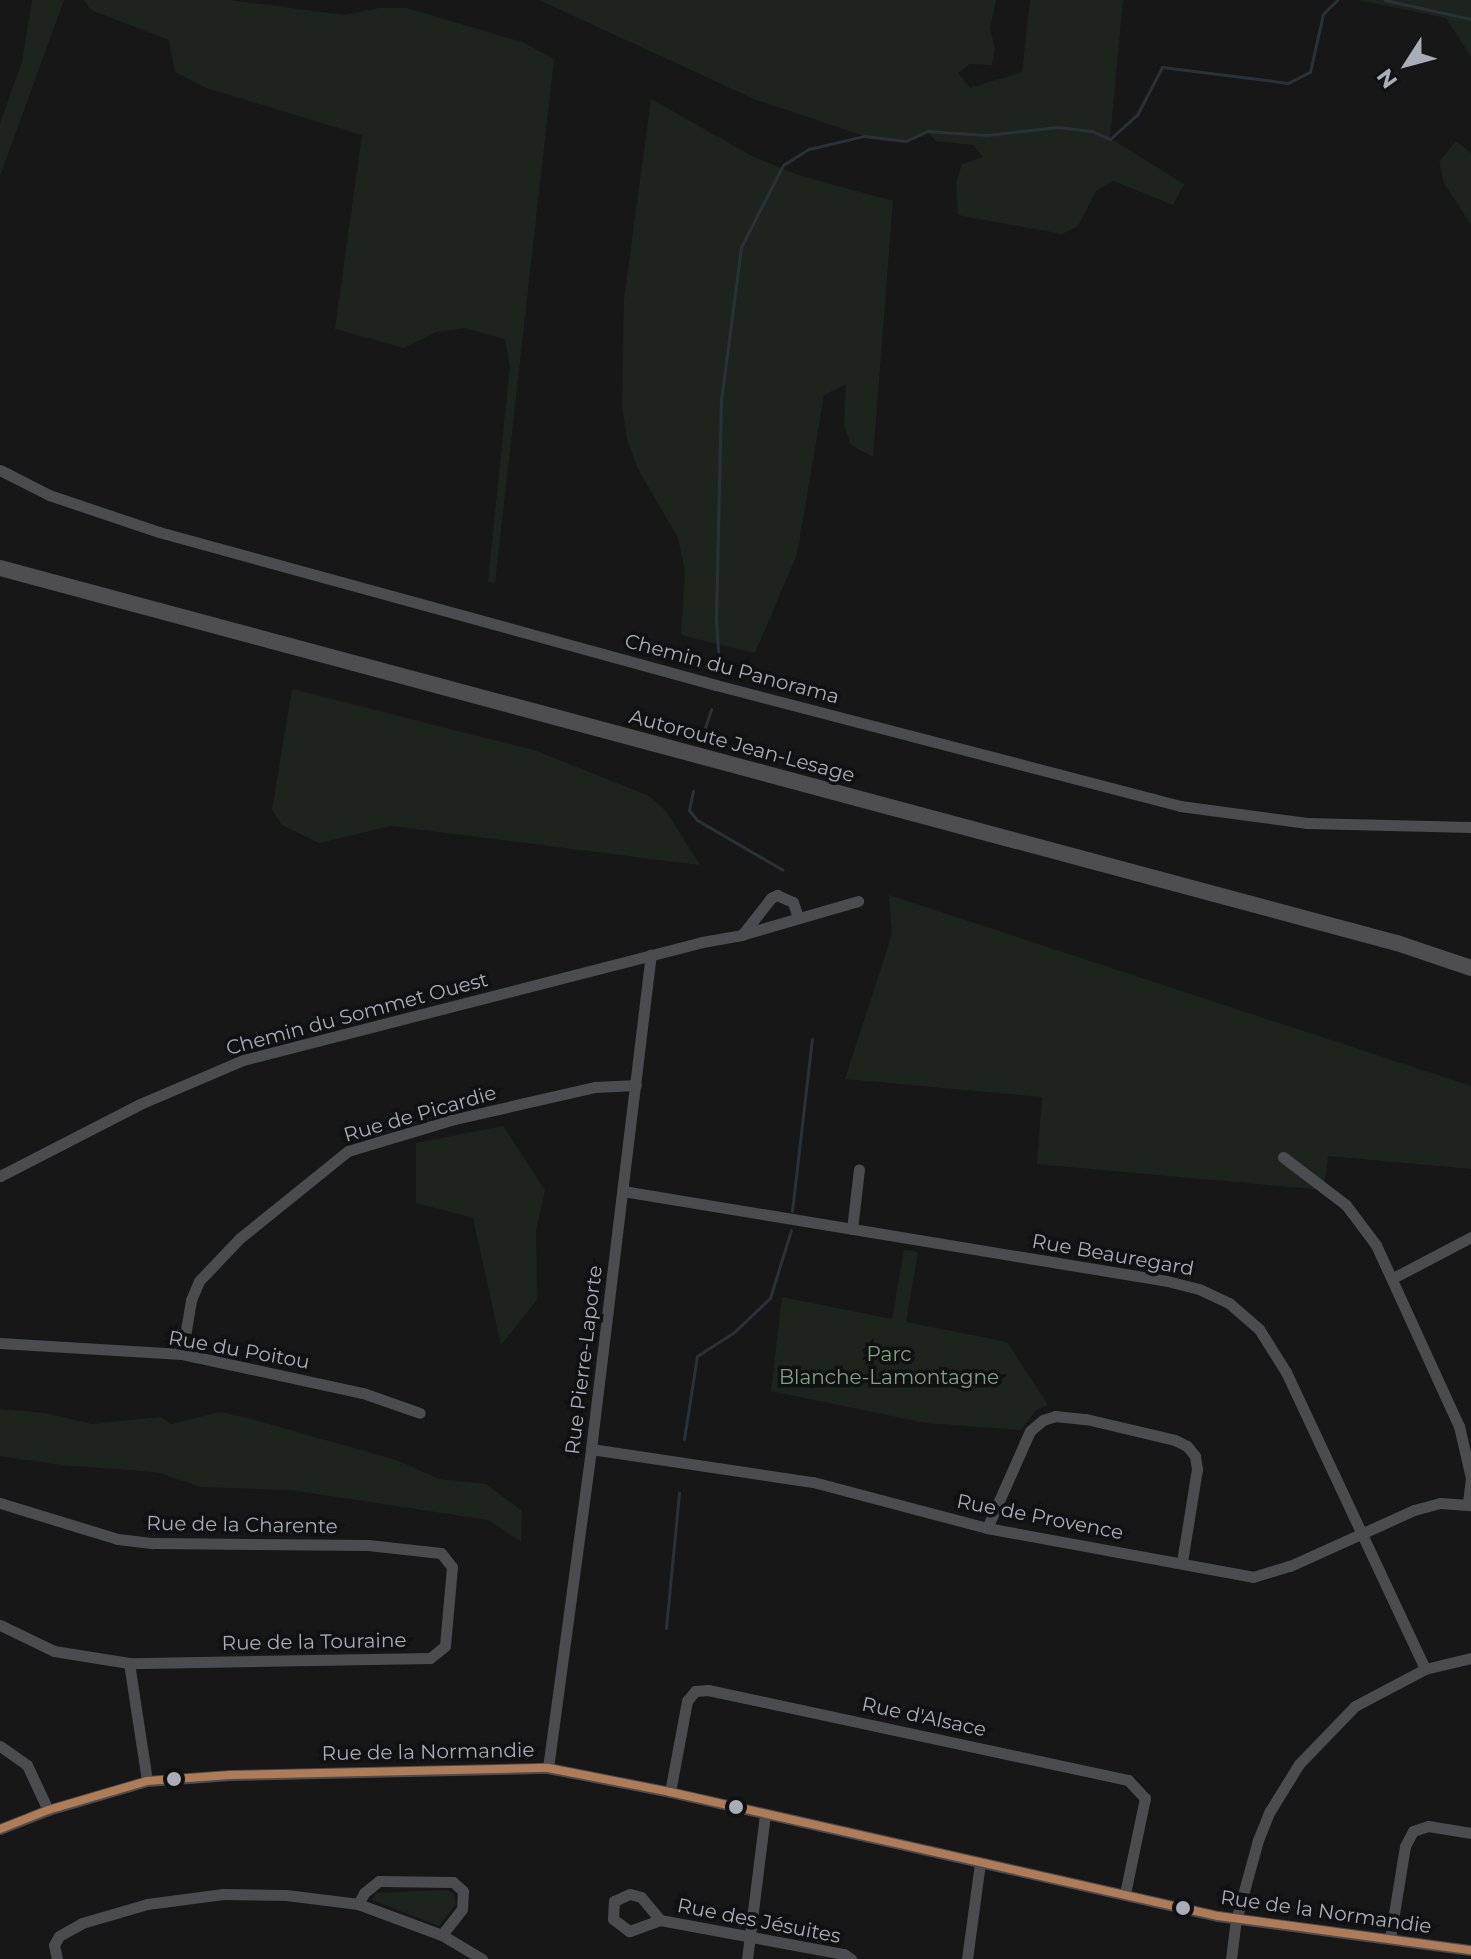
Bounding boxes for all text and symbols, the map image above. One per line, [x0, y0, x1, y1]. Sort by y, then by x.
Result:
north arrow [1367, 24, 1447, 104]
text: N [1371, 63, 1403, 94]
street label: Chemin du Panorama [622, 629, 842, 709]
street label: Autoroute Jean-Lesage [627, 704, 857, 788]
street label: Chemin du Sommet Ouest [223, 967, 491, 1061]
street label: Rue de Picardie [341, 1081, 499, 1147]
street label: Rue Beauregard [1030, 1229, 1196, 1281]
street label: Rue Pierre-Laporte [560, 1264, 608, 1456]
street label: Rue du Poitou [166, 1326, 312, 1374]
park label: Parc Blanche-Lamontagne [779, 1343, 999, 1390]
street label: Rue de Provence [955, 1489, 1125, 1545]
street label: Rue de la Charente [146, 1511, 338, 1539]
street label: Rue de la Touraine [221, 1628, 407, 1656]
street label: Rue d'Alsace [860, 1692, 988, 1742]
street label: Rue de la Normandie [321, 1738, 535, 1766]
unlabelled marker [166, 1771, 182, 1787]
unlabelled marker [728, 1799, 744, 1815]
street label: Rue de la Normandie [1219, 1885, 1433, 1939]
street label: Rue des Jésuites [675, 1893, 843, 1949]
unlabelled marker [1175, 1900, 1191, 1916]

